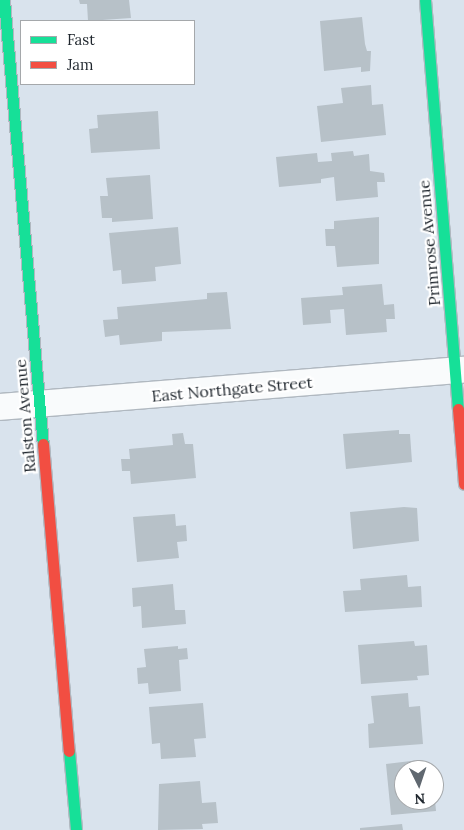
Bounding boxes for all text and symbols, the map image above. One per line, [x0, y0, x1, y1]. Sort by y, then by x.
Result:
legend [20, 20, 195, 85]
text: Fast [67, 30, 95, 49]
text: Jam [67, 55, 94, 74]
street label: Primrose Avenue [414, 179, 444, 307]
street label: Ralston Avenue [10, 358, 40, 474]
street label: East Northgate Street [151, 372, 313, 406]
north arrow [394, 760, 444, 810]
text: N [414, 790, 426, 808]

